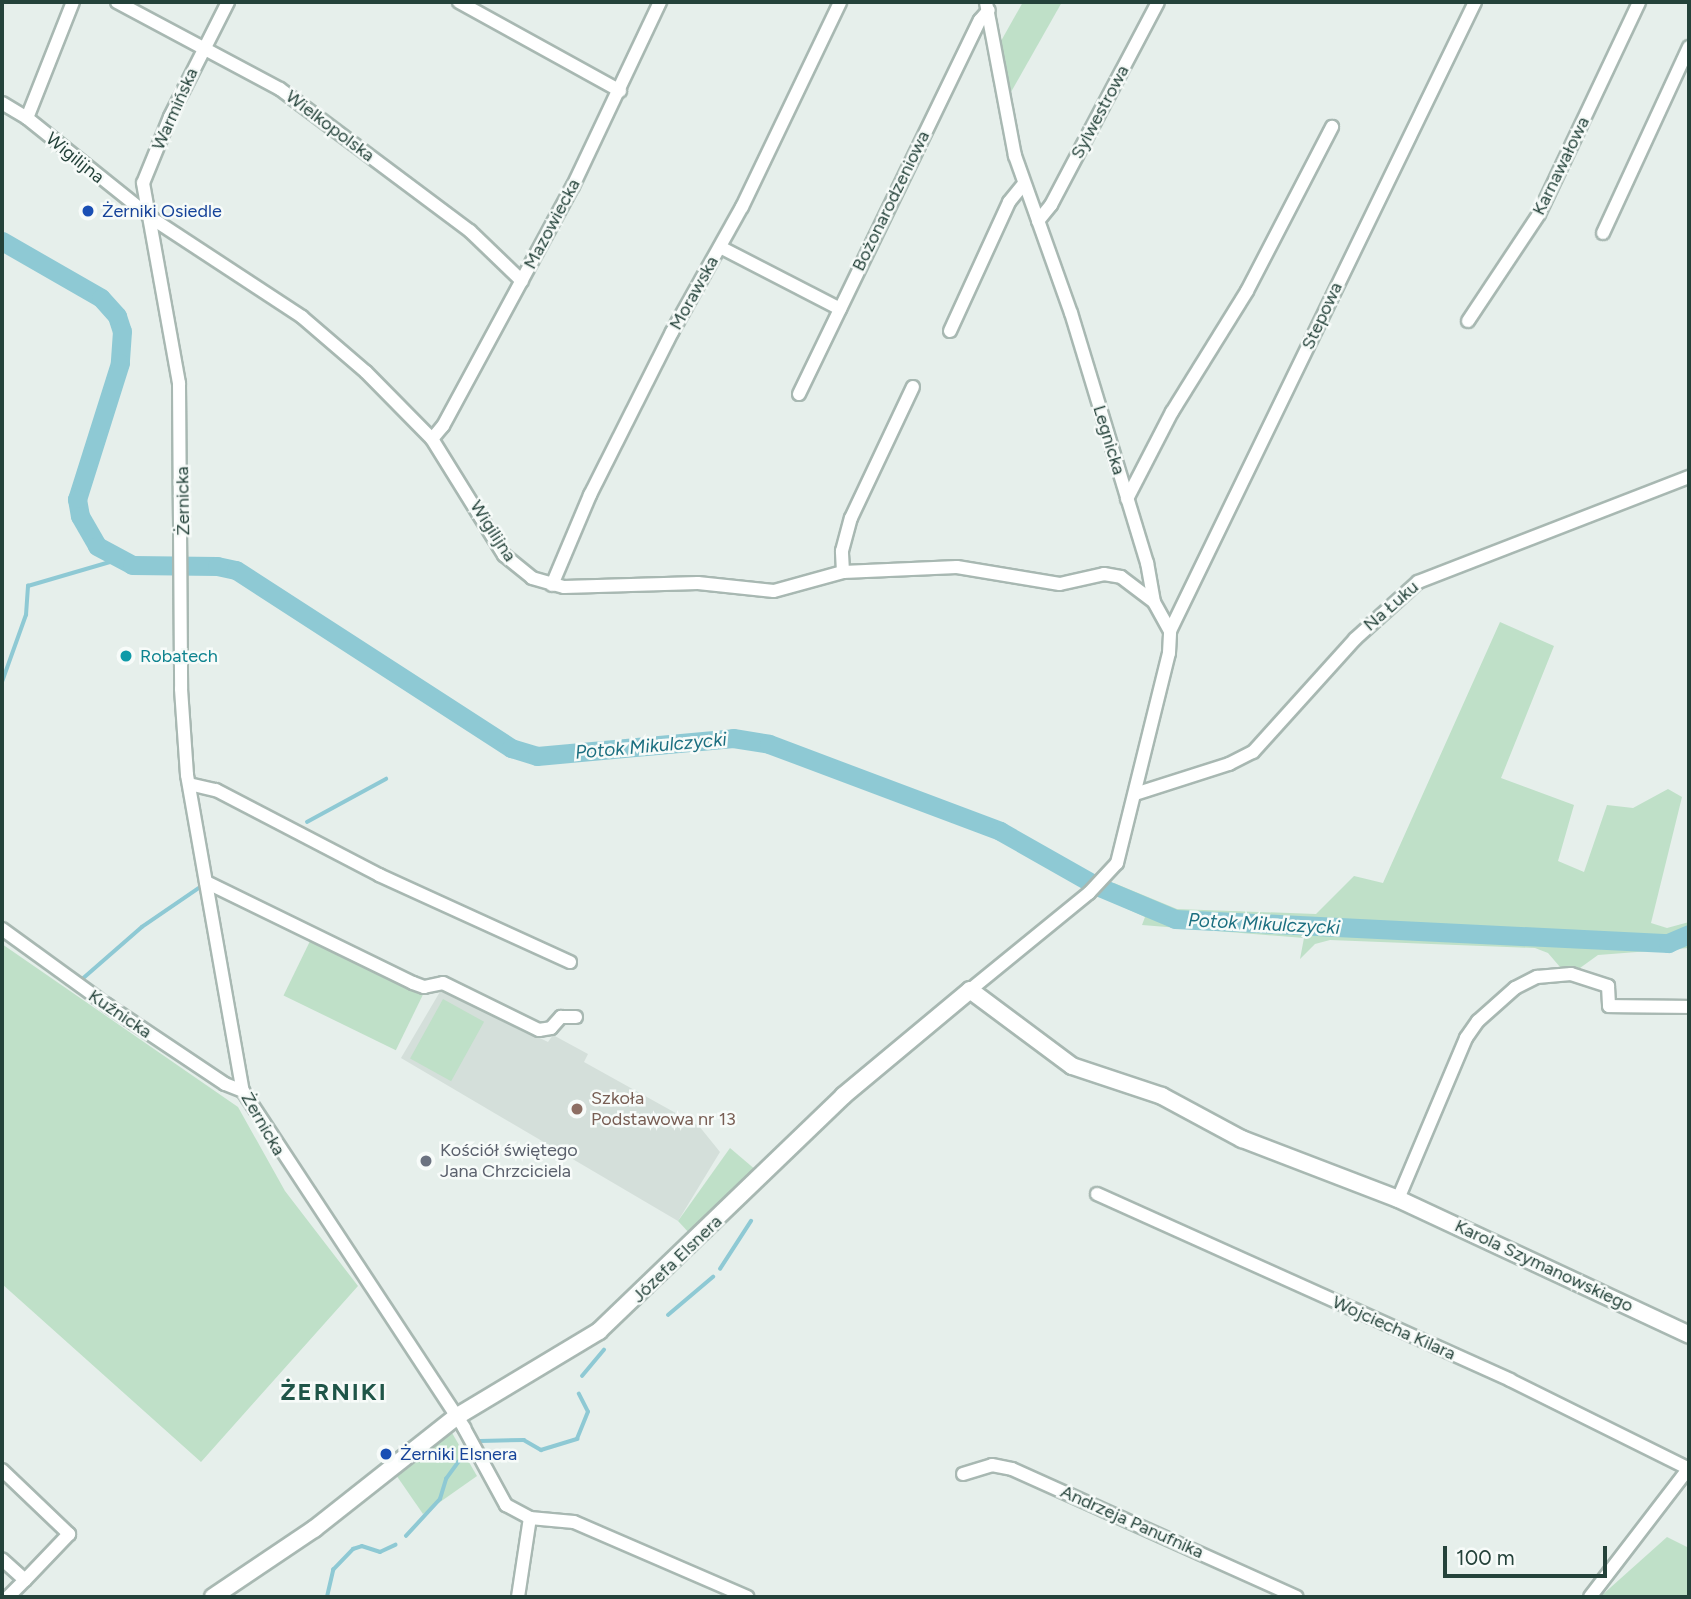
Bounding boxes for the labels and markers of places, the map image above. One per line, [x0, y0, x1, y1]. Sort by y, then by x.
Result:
place label: Żerniki Osiedle [102, 200, 222, 222]
marker: Żerniki Osiedle [80, 203, 96, 219]
place label: Robatech [140, 645, 218, 667]
marker: Robatech [118, 648, 134, 664]
place label: Szkoła Podstawowa nr 13 [591, 1088, 736, 1130]
marker: Szkoła Podstawowa nr 13 [569, 1101, 585, 1117]
place label: Kościół świętego Jana Chrzciciela [440, 1140, 578, 1182]
marker: Kościół świętego Jana Chrzciciela [418, 1153, 434, 1169]
place label: Żerniki Elsnera [400, 1443, 517, 1465]
marker: Żerniki Elsnera [378, 1446, 394, 1462]

